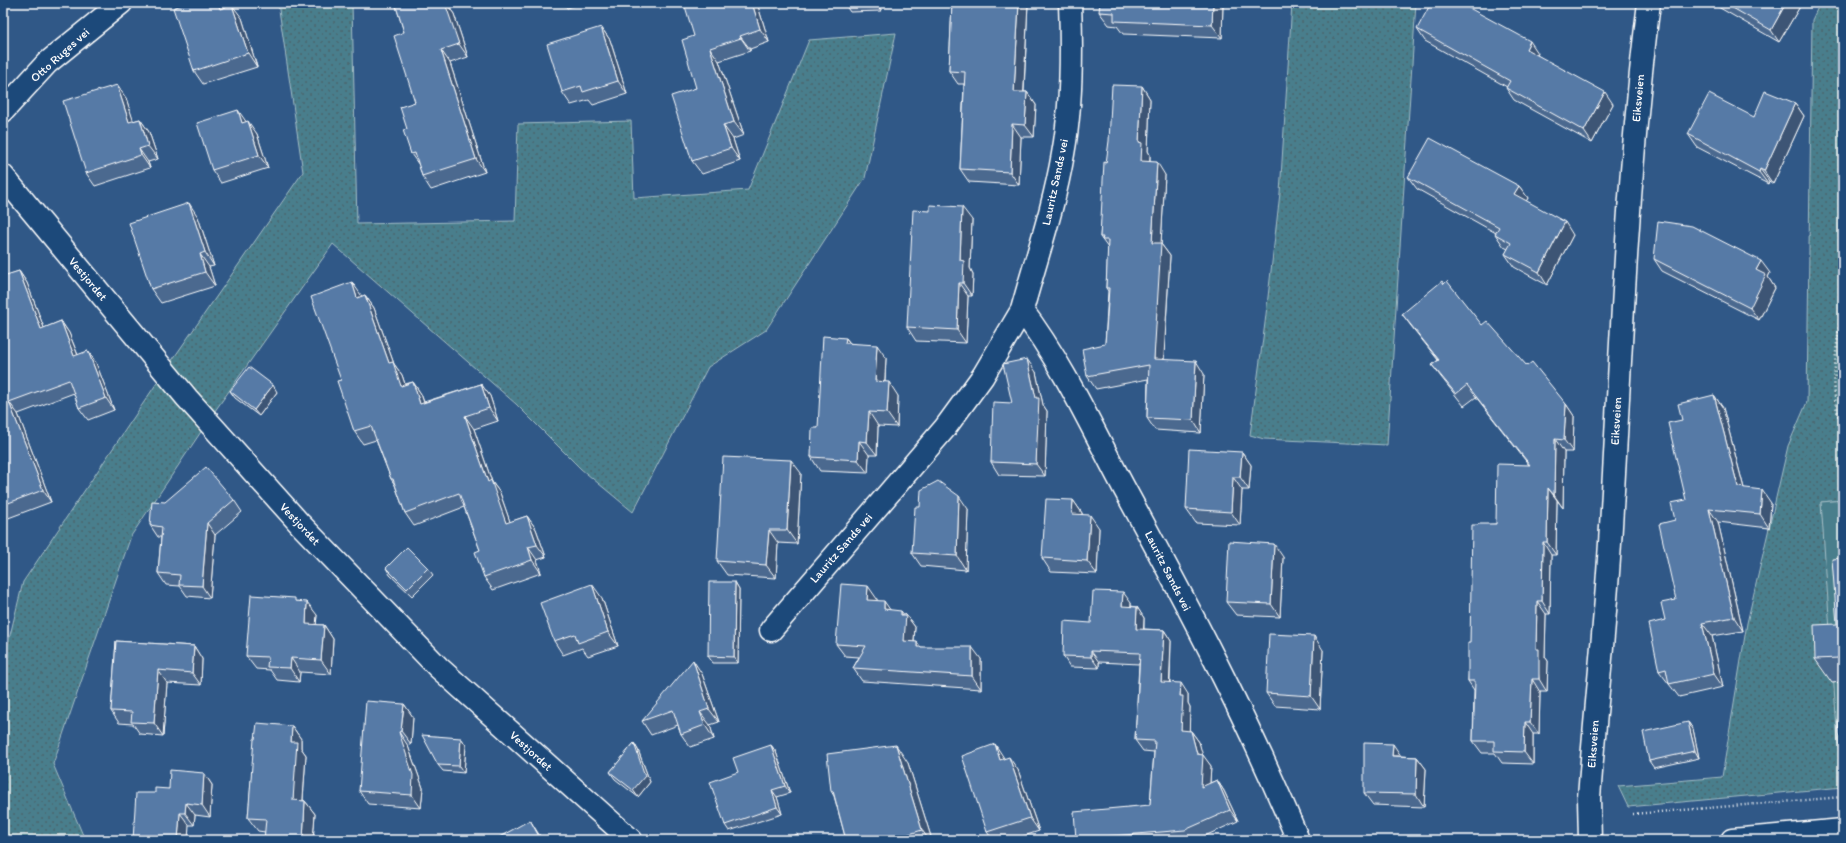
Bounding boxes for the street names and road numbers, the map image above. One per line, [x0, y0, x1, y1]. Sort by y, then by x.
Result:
street label: Otto Ruges vei [28, 25, 92, 85]
street label: Eiksveien [1629, 73, 1647, 123]
street label: Lauritz Sands vei [1039, 137, 1071, 227]
street label: Vestjordet [66, 254, 111, 304]
street label: Eiksveien [1608, 396, 1624, 445]
street label: Vestjordet [277, 500, 323, 548]
street label: Lauritz Sands vei [807, 510, 875, 586]
street label: Lauritz Sands vei [1142, 529, 1194, 613]
street label: Eiksveien [1584, 719, 1602, 768]
street label: Vestjordet [507, 728, 556, 774]

